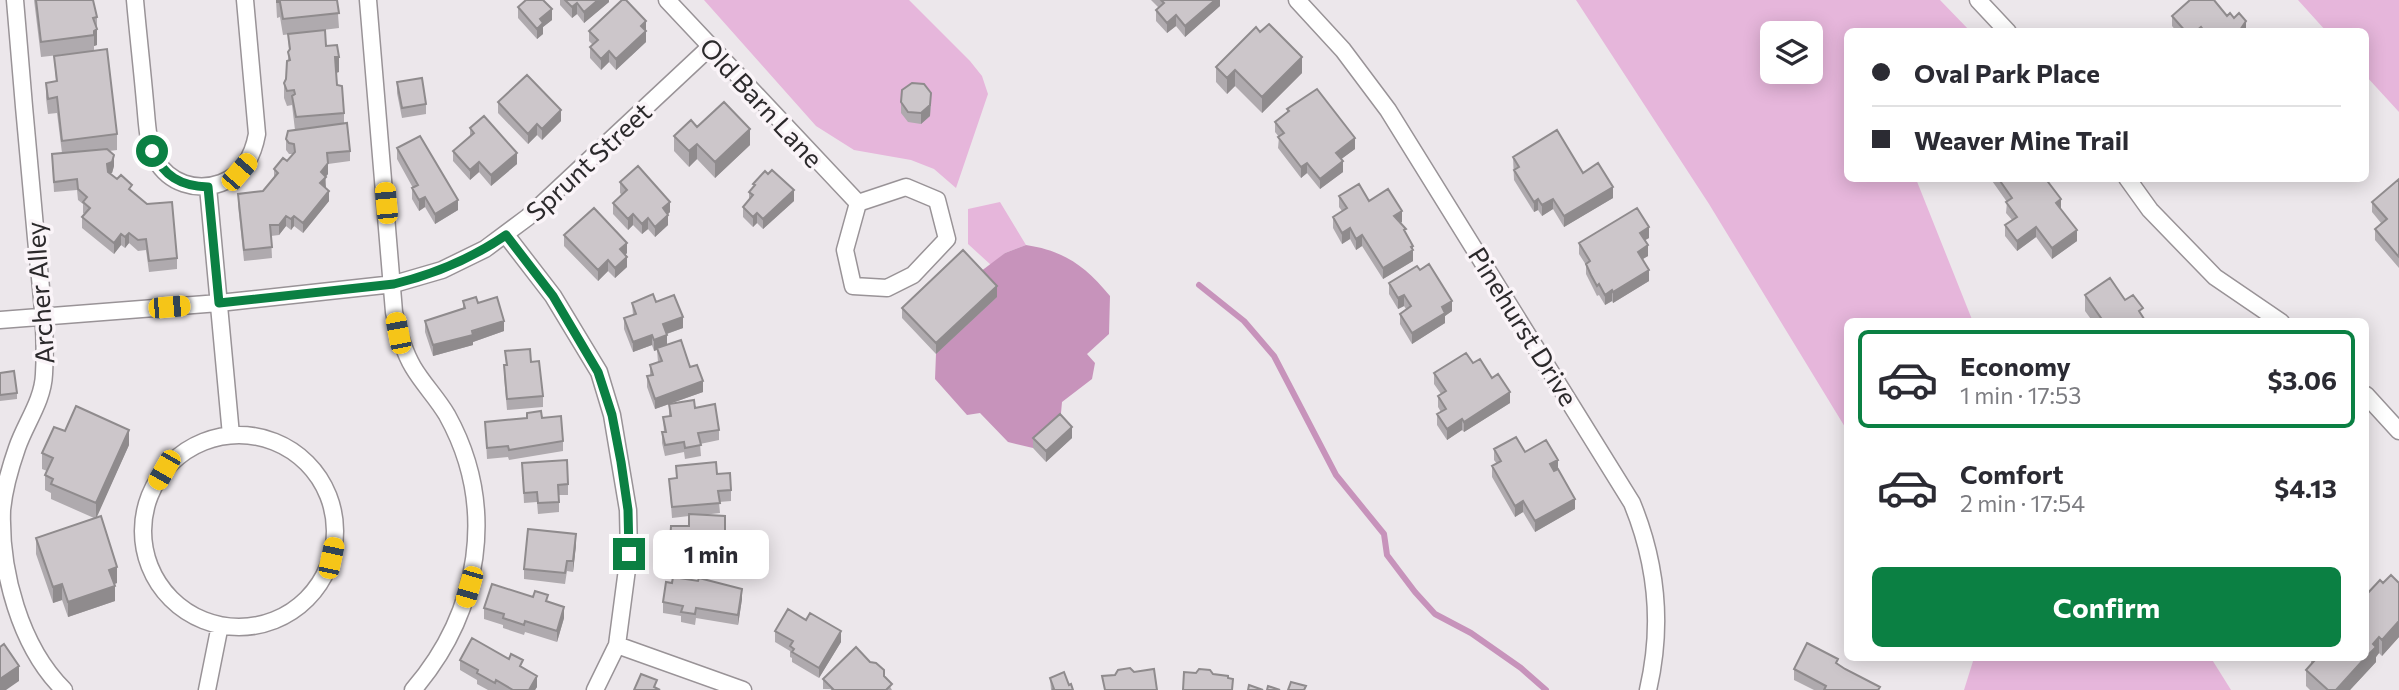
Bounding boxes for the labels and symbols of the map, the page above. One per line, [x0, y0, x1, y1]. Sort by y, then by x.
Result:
street label: Old Barn Lane [694, 31, 830, 173]
street label: Sprunt Street [519, 95, 657, 227]
route start [136, 135, 168, 167]
car [218, 149, 261, 195]
car [374, 181, 399, 225]
street label: Archer Alley [19, 221, 59, 365]
street label: Pinehurst Drive [1463, 241, 1585, 411]
car [148, 295, 191, 319]
car [384, 310, 413, 356]
car [145, 447, 184, 493]
callout: 1 min [654, 530, 769, 578]
car [317, 535, 346, 581]
route end [613, 538, 645, 570]
car [454, 564, 485, 610]

